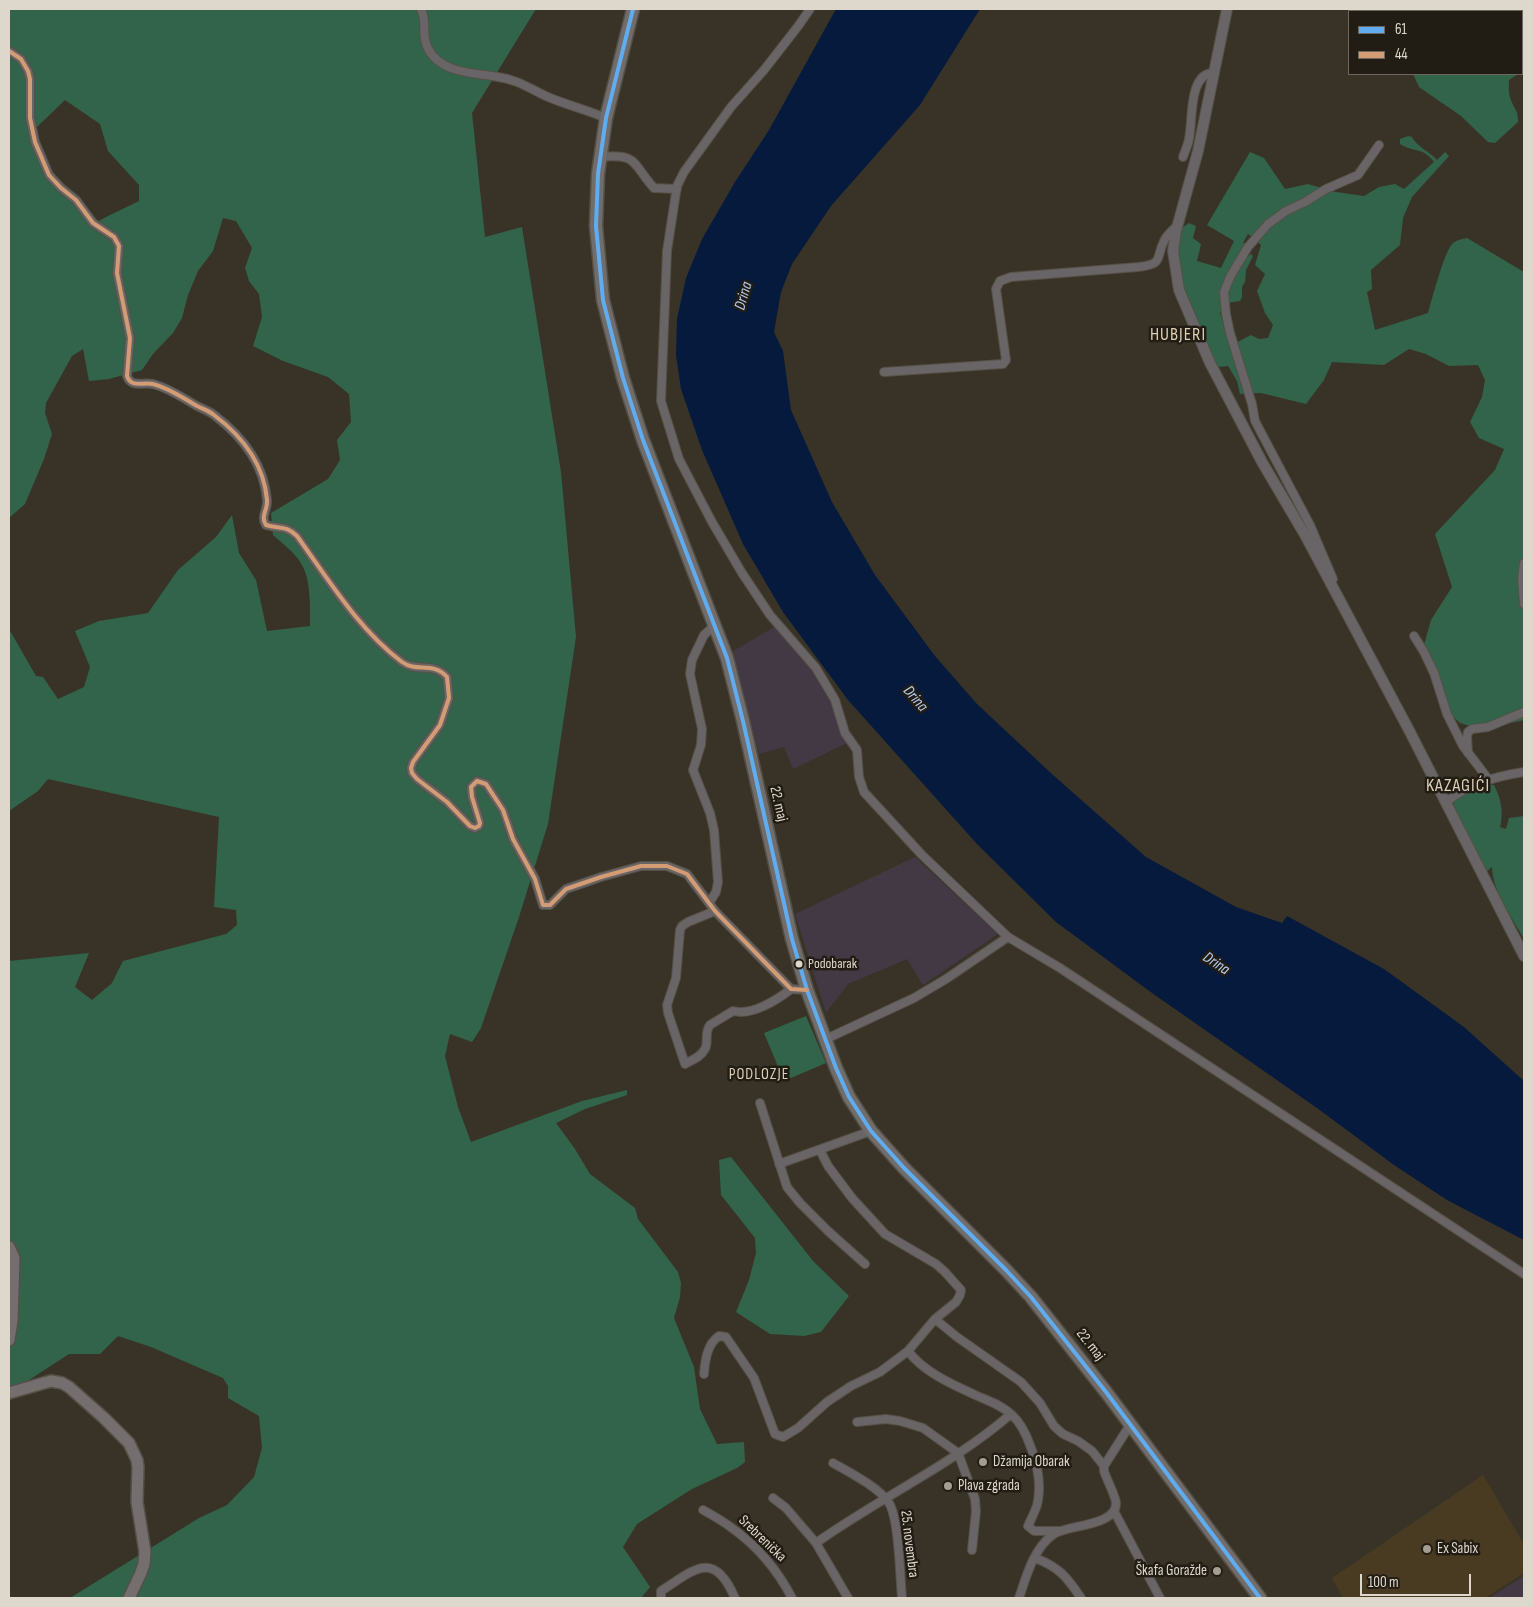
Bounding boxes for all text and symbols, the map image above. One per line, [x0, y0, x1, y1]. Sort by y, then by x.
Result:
legend [1348, 10, 1523, 75]
text: 61 [1395, 20, 1407, 39]
text: 44 [1395, 45, 1408, 64]
water label: Drina [731, 280, 757, 312]
district label: HUBJERI [1149, 324, 1207, 346]
water label: Drina [898, 682, 932, 716]
district label: KAZAGIĆI [1425, 775, 1491, 797]
street label: 22. maj [765, 785, 791, 823]
water label: Drina [1199, 948, 1233, 980]
place label: Podobarak [808, 956, 857, 972]
marker: Podobarak [794, 959, 804, 969]
district label: PODLOZJE [728, 1065, 790, 1085]
street label: 22. maj [1072, 1325, 1108, 1365]
place label: Džamija Obarak [993, 1453, 1070, 1471]
marker: Džamija Obarak [977, 1456, 989, 1468]
place label: Plava zgrada [958, 1477, 1020, 1495]
marker: Plava zgrada [942, 1480, 954, 1492]
street label: 25. novembra [896, 1509, 922, 1579]
street label: Srebrenička [734, 1512, 790, 1566]
place label: Ex Sabix [1437, 1540, 1478, 1558]
marker: Ex Sabix [1421, 1543, 1433, 1555]
place label: Škafa Goražde [1136, 1562, 1207, 1580]
scale bar [1363, 1564, 1474, 1596]
marker: Škafa Goražde [1211, 1565, 1223, 1577]
text: 100 m [1368, 1573, 1399, 1592]

